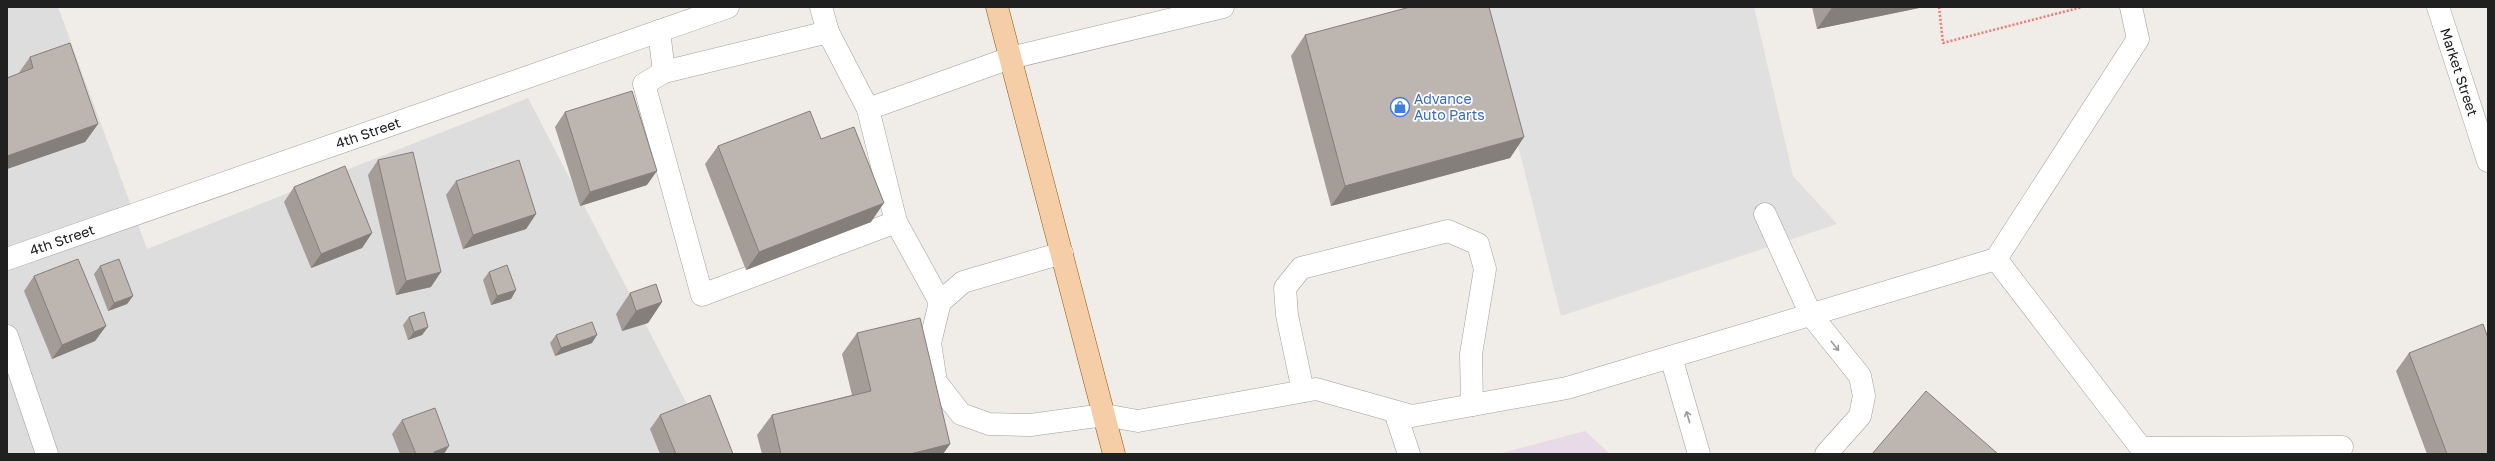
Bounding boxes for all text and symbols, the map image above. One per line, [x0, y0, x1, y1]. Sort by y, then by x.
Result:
street label: Market Street [2437, 26, 2482, 118]
place label: Advance Auto Parts [1414, 90, 1485, 123]
shop icon: Advance Auto Parts [1389, 96, 1411, 118]
street label: 4th Street [333, 113, 403, 152]
street label: 4th Street [27, 220, 97, 259]
one-way arrow [1831, 340, 1840, 351]
one-way arrow [1684, 410, 1691, 423]

